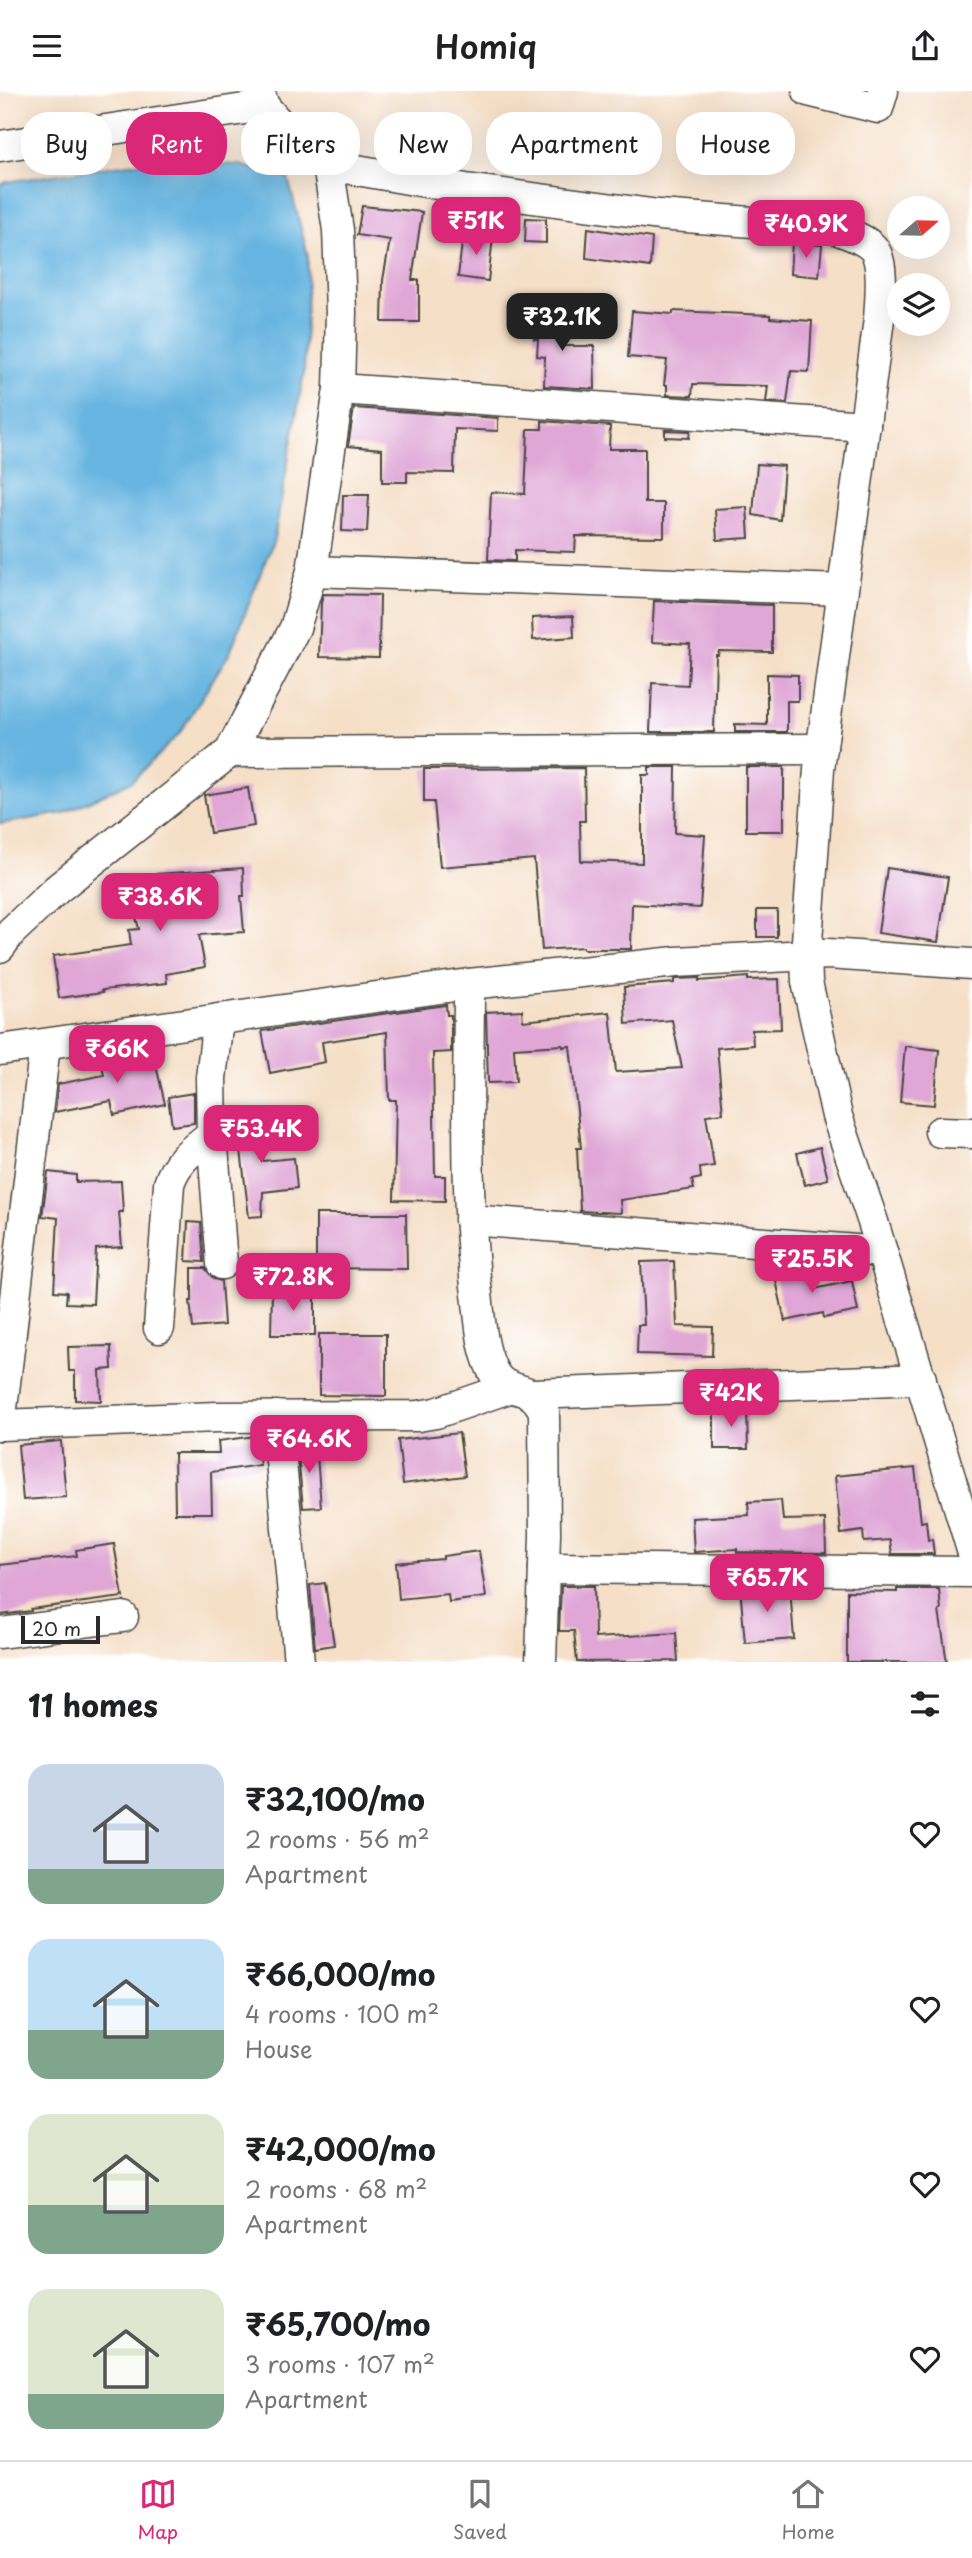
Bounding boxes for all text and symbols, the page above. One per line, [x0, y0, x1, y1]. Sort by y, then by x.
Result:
text: Homiq [435, 22, 537, 70]
icon: menu [28, 27, 66, 65]
icon: share [906, 27, 944, 65]
chip: Buy [21, 112, 112, 175]
chip: Rent [126, 112, 227, 175]
chip: Filters [241, 112, 360, 175]
chip: New [374, 112, 472, 175]
chip: Apartment [486, 112, 662, 175]
chip: House [676, 112, 795, 175]
north arrow [887, 196, 950, 259]
map controls [887, 196, 950, 336]
pin: ₹51K [435, 197, 517, 257]
pin: ₹40.9K [749, 201, 863, 260]
text: ₹51K [447, 202, 505, 237]
text: ₹40.9K [764, 205, 848, 240]
button: layers [887, 273, 950, 336]
pin: ₹32.1K [505, 293, 619, 353]
text: ₹32.1K [523, 298, 601, 333]
pin: ₹38.6K [103, 873, 217, 933]
text: ₹38.6K [117, 878, 203, 913]
pin: ₹66K [76, 1025, 158, 1085]
text: ₹66K [85, 1030, 149, 1065]
pin: ₹53.4K [204, 1105, 318, 1165]
text: ₹53.4K [220, 1110, 302, 1145]
pin: ₹25.5K [755, 1235, 869, 1295]
text: ₹25.5K [771, 1240, 853, 1275]
pin: ₹72.8K [236, 1253, 350, 1313]
text: ₹72.8K [252, 1258, 334, 1293]
pin: ₹42K [690, 1369, 772, 1429]
text: ₹42K [699, 1374, 763, 1409]
pin: ₹64.6K [252, 1415, 366, 1475]
text: ₹64.6K [266, 1420, 352, 1455]
pin: ₹65.7K [710, 1555, 824, 1614]
text: ₹65.7K [726, 1559, 808, 1594]
scale bar [21, 1613, 100, 1645]
text: 20 m [32, 1614, 81, 1642]
text: 11 homes [28, 1682, 158, 1727]
icon: filters [906, 1685, 944, 1723]
text: ₹32,100/mo [245, 1776, 425, 1821]
icon: home [84, 1792, 168, 1876]
icon: heart [906, 1815, 944, 1853]
text: 2 rooms · 56 m² [245, 1821, 430, 1856]
text: Apartment [245, 1856, 368, 1891]
text: ₹66,000/mo [245, 1951, 435, 1996]
icon: home [84, 1967, 168, 2051]
icon: heart [906, 1990, 944, 2028]
text: 4 rooms · 100 m² [245, 1996, 439, 2031]
text: House [245, 2031, 312, 2066]
text: ₹42,000/mo [245, 2126, 436, 2171]
icon: home [84, 2142, 168, 2226]
icon: heart [906, 2165, 944, 2203]
text: 2 rooms · 68 m² [245, 2171, 427, 2206]
text: Apartment [245, 2206, 368, 2241]
text: ₹65,700/mo [245, 2301, 430, 2346]
icon: home [84, 2317, 168, 2401]
icon: heart [906, 2340, 944, 2378]
text: 3 rooms · 107 m² [245, 2346, 435, 2381]
text: Apartment [245, 2381, 368, 2416]
tab: Map [137, 2475, 178, 2545]
tab: Saved [453, 2475, 507, 2545]
tab: Home [782, 2475, 835, 2545]

